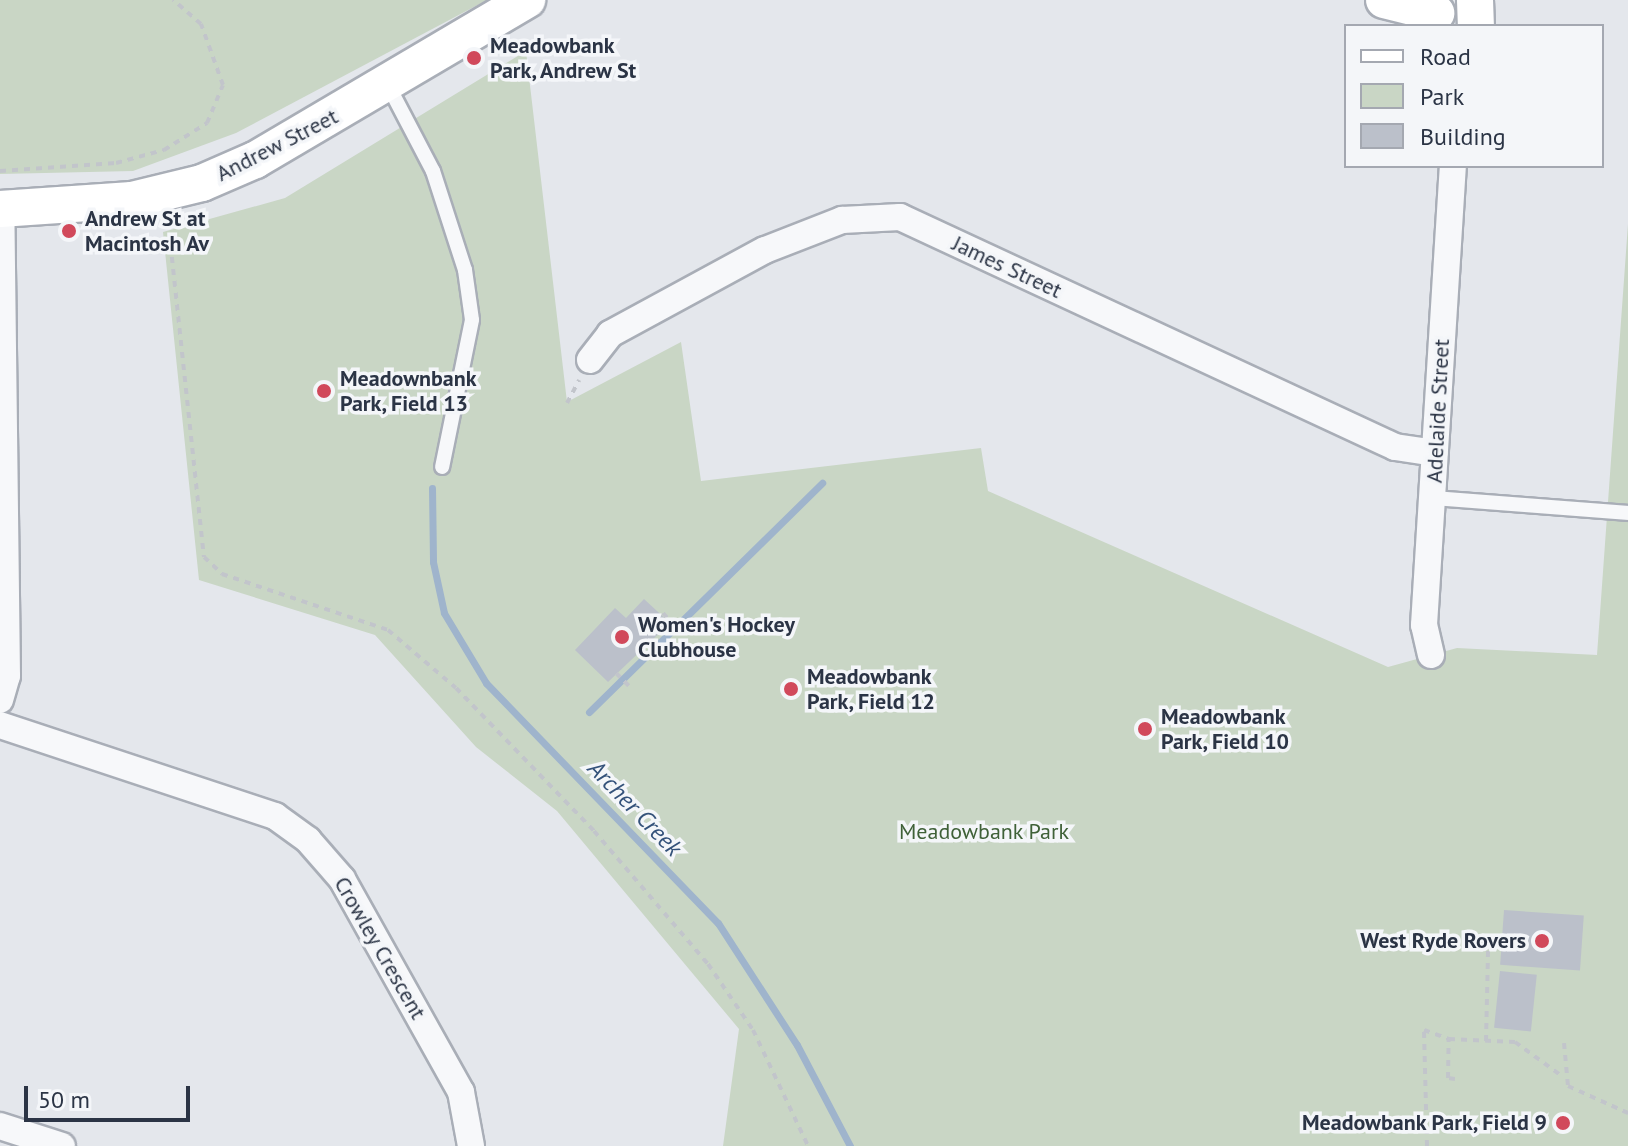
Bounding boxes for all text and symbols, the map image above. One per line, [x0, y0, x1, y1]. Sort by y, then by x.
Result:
legend [1344, 24, 1604, 168]
place label: Meadowbank Park, Andrew St [490, 32, 639, 84]
text: Road [1420, 41, 1471, 72]
marker: Meadowbank Park, Andrew St [465, 49, 483, 67]
text: Park [1420, 81, 1464, 112]
street label: Andrew Street [212, 103, 342, 187]
text: Building [1420, 121, 1506, 152]
place label: Andrew St at Macintosh Av [85, 205, 210, 256]
marker: Andrew St at Macintosh Av [60, 222, 78, 240]
street label: James Street [948, 230, 1066, 304]
street label: Adelaide Street [1421, 338, 1455, 484]
place label: Meadownbank Park, Field 13 [340, 365, 477, 416]
marker: Meadownbank Park, Field 13 [315, 382, 333, 400]
place label: Women's Hockey Clubhouse [638, 611, 795, 662]
marker: Women's Hockey Clubhouse [613, 628, 631, 646]
place label: Meadowbank Park, Field 12 [807, 663, 937, 714]
marker: Meadowbank Park, Field 12 [782, 680, 800, 698]
place label: Meadowbank Park, Field 10 [1161, 703, 1291, 754]
marker: Meadowbank Park, Field 10 [1136, 720, 1154, 738]
water label: Archer Creek [582, 754, 688, 862]
park label: Meadowbank Park [899, 819, 1069, 845]
street label: Crowley Crescent [328, 872, 432, 1024]
place label: West Ryde Rovers [1360, 928, 1526, 954]
marker: West Ryde Rovers [1533, 932, 1551, 950]
scale bar [28, 1070, 194, 1120]
text: 50 m [38, 1084, 90, 1115]
place label: Meadowbank Park, Field 9 [1300, 1110, 1547, 1136]
marker: Meadowbank Park, Field 9 [1554, 1114, 1572, 1132]

